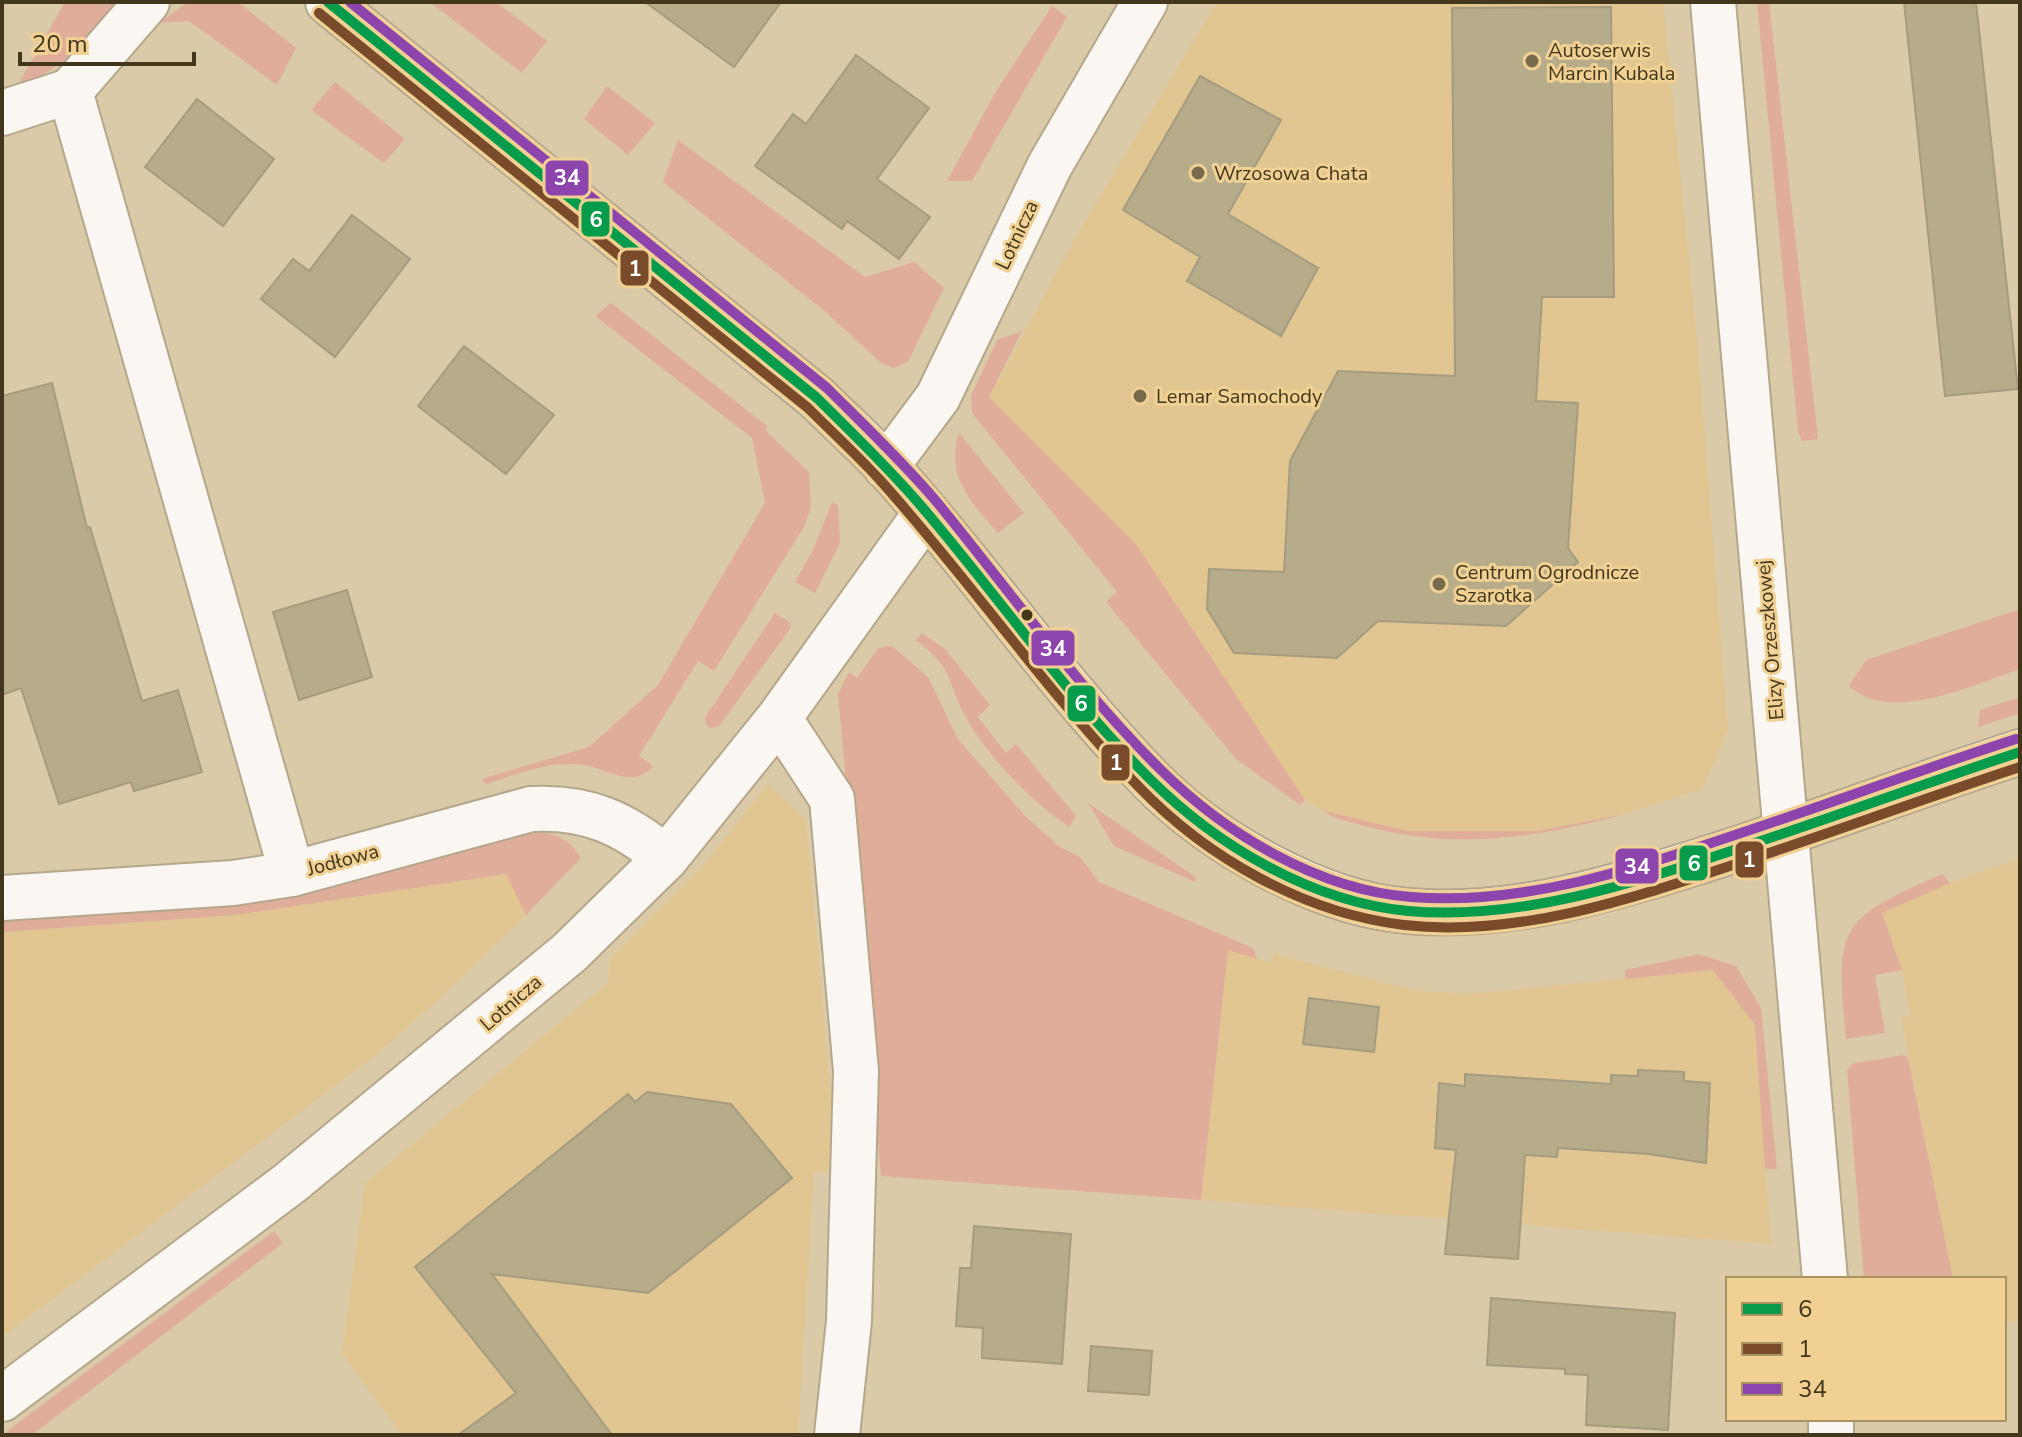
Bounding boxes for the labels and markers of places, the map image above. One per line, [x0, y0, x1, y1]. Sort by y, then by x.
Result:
place label: Autoserwis Marcin Kubala [1548, 37, 1675, 87]
marker: Autoserwis Marcin Kubala [1523, 52, 1541, 70]
place label: Wrzosowa Chata [1214, 160, 1368, 187]
marker: Wrzosowa Chata [1189, 164, 1207, 182]
place label: Lemar Samochody [1156, 383, 1323, 410]
marker: Lemar Samochody [1131, 387, 1149, 405]
place label: Centrum Ogrodnicze Szarotka [1455, 559, 1639, 609]
marker: Centrum Ogrodnicze Szarotka [1430, 575, 1448, 593]
unlabelled marker [1019, 607, 1035, 623]

